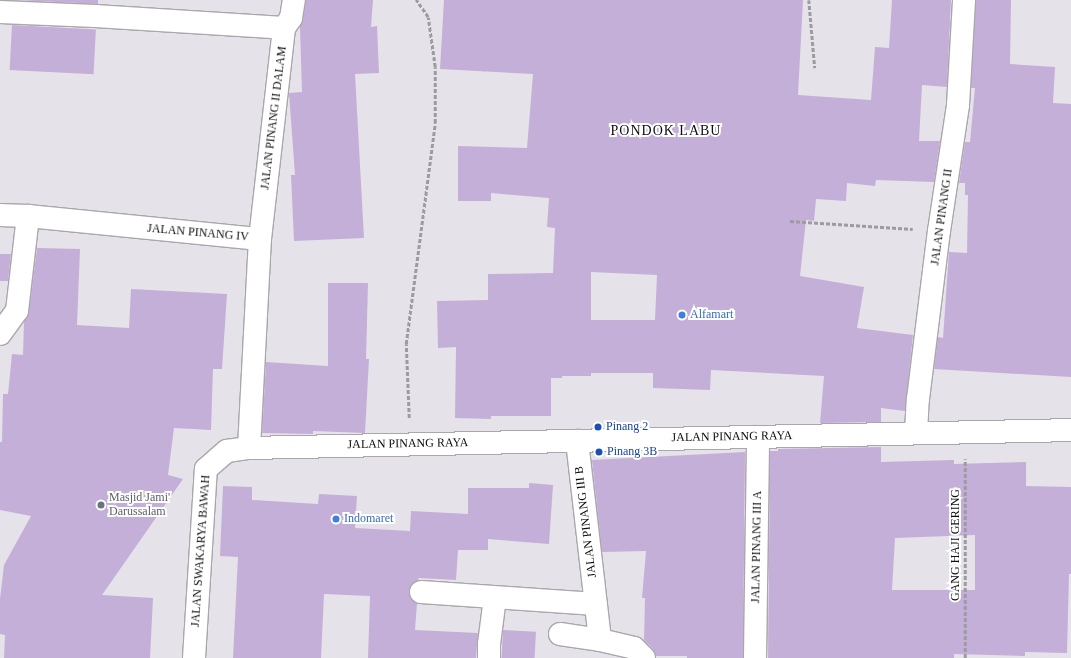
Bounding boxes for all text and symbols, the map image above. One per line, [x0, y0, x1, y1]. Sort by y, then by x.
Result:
street label: JALAN PINANG II DALAM [258, 45, 290, 191]
district label: PONDOK LABU [611, 123, 721, 139]
street label: JALAN PINANG II [928, 168, 956, 266]
street label: JALAN PINANG IV [147, 221, 249, 245]
place label: Alfamart [690, 308, 733, 322]
marker: Alfamart [677, 310, 687, 320]
place label: Pinang 2 [606, 420, 648, 434]
marker: Pinang 2 [593, 422, 603, 432]
street label: JALAN PINANG RAYA [671, 429, 793, 445]
street label: JALAN PINANG RAYA [347, 436, 469, 452]
place label: Pinang 3B [607, 445, 657, 459]
marker: Pinang 3B [594, 447, 604, 457]
street label: JALAN PINANG III B [572, 465, 600, 579]
street label: JALAN SWAKARYA BAWAH [188, 474, 214, 628]
street label: GANG HAJI GERING [949, 489, 963, 601]
street label: JALAN PINANG III A [749, 490, 765, 604]
place label: Masjid Jami' Darussalam [109, 491, 170, 519]
marker: Masjid Jami' Darussalam [96, 500, 106, 510]
place label: Indomaret [344, 512, 393, 526]
marker: Indomaret [331, 514, 341, 524]

